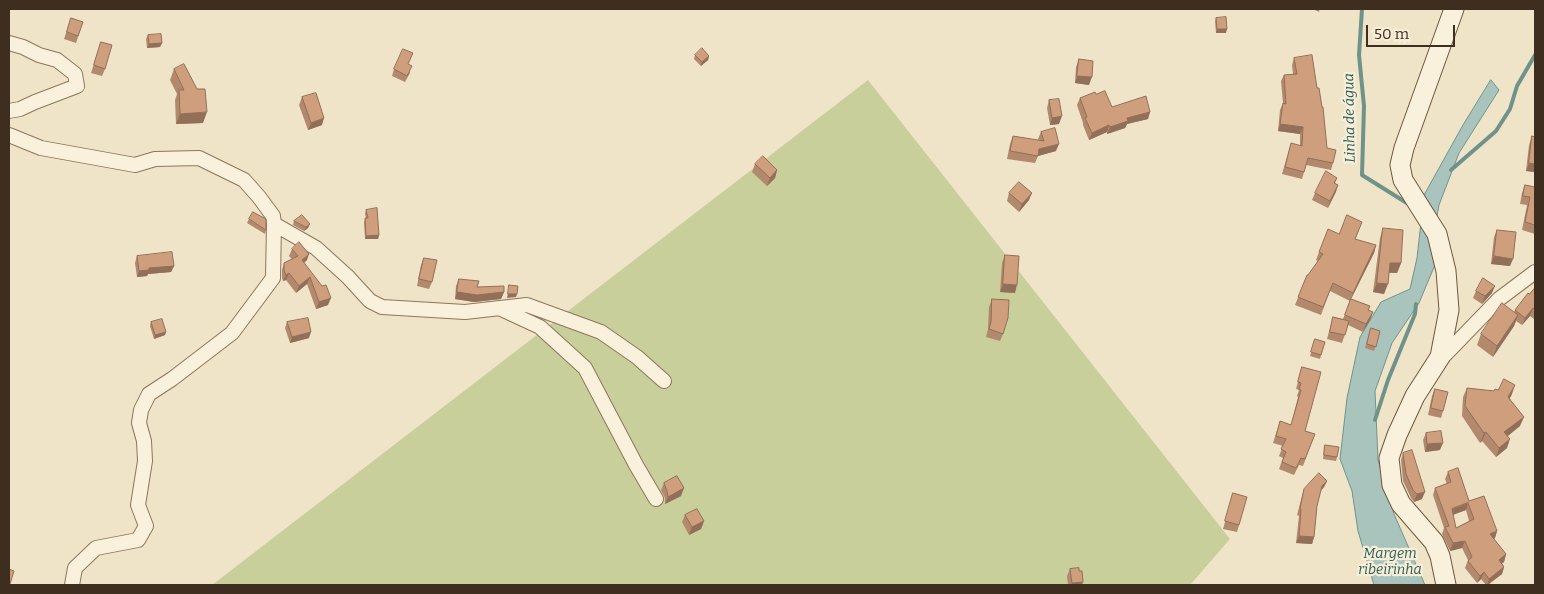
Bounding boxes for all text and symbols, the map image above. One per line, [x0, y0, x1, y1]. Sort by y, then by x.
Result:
scale bar [1369, 15, 1458, 47]
text: 50 m [1374, 25, 1409, 43]
water label: Linha de água [1341, 73, 1359, 163]
water label: Margem ribeirinha [1358, 546, 1422, 578]

